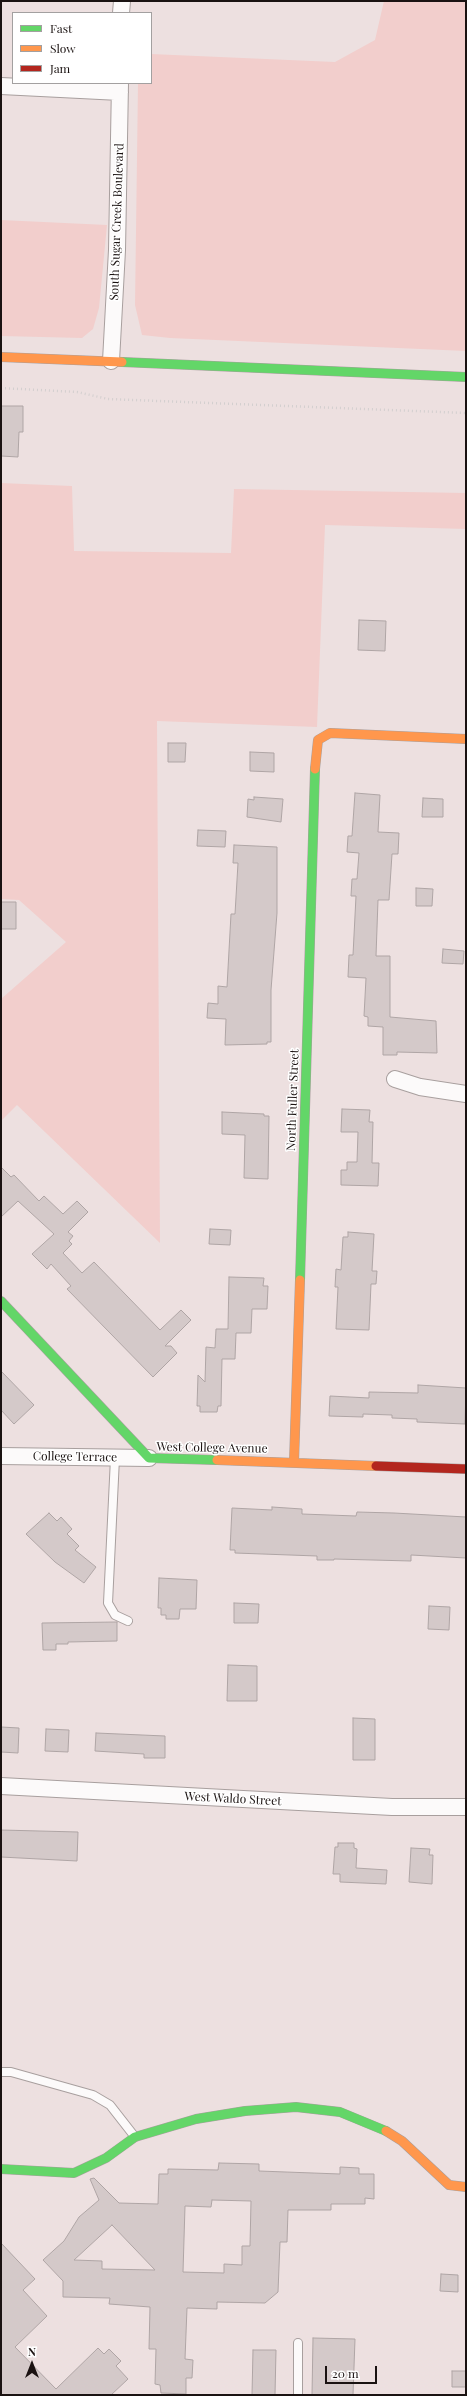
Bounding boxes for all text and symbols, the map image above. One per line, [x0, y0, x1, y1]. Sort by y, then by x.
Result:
legend [12, 12, 152, 84]
text: Fast [50, 20, 72, 36]
text: Slow [50, 40, 76, 56]
text: Jam [50, 60, 70, 76]
street label: South Sugar Creek Boulevard [107, 143, 127, 301]
street label: North Fuller Street [284, 1049, 302, 1151]
street label: West College Avenue [156, 1440, 268, 1456]
street label: College Terrace [33, 1449, 117, 1465]
street label: West Waldo Street [184, 1789, 282, 1809]
north arrow [12, 2344, 52, 2384]
text: N [28, 2344, 36, 2359]
scale bar [327, 2358, 379, 2384]
text: 20 m [332, 2365, 359, 2381]

